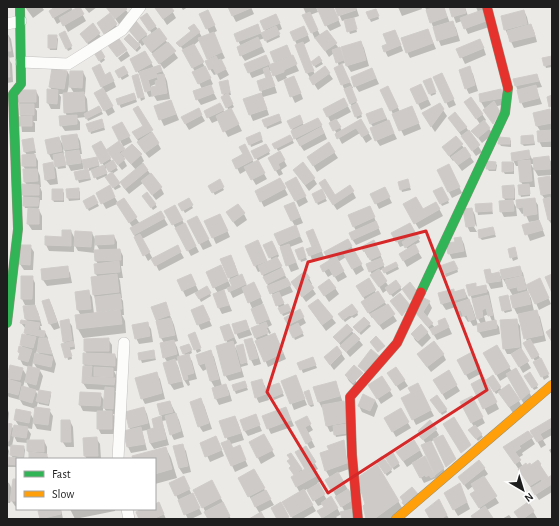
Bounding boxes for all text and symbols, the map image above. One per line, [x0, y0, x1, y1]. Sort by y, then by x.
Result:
legend [16, 458, 156, 510]
text: Fast [52, 468, 71, 480]
north arrow [503, 470, 543, 510]
text: Slow [52, 488, 74, 500]
text: N [522, 491, 535, 504]

